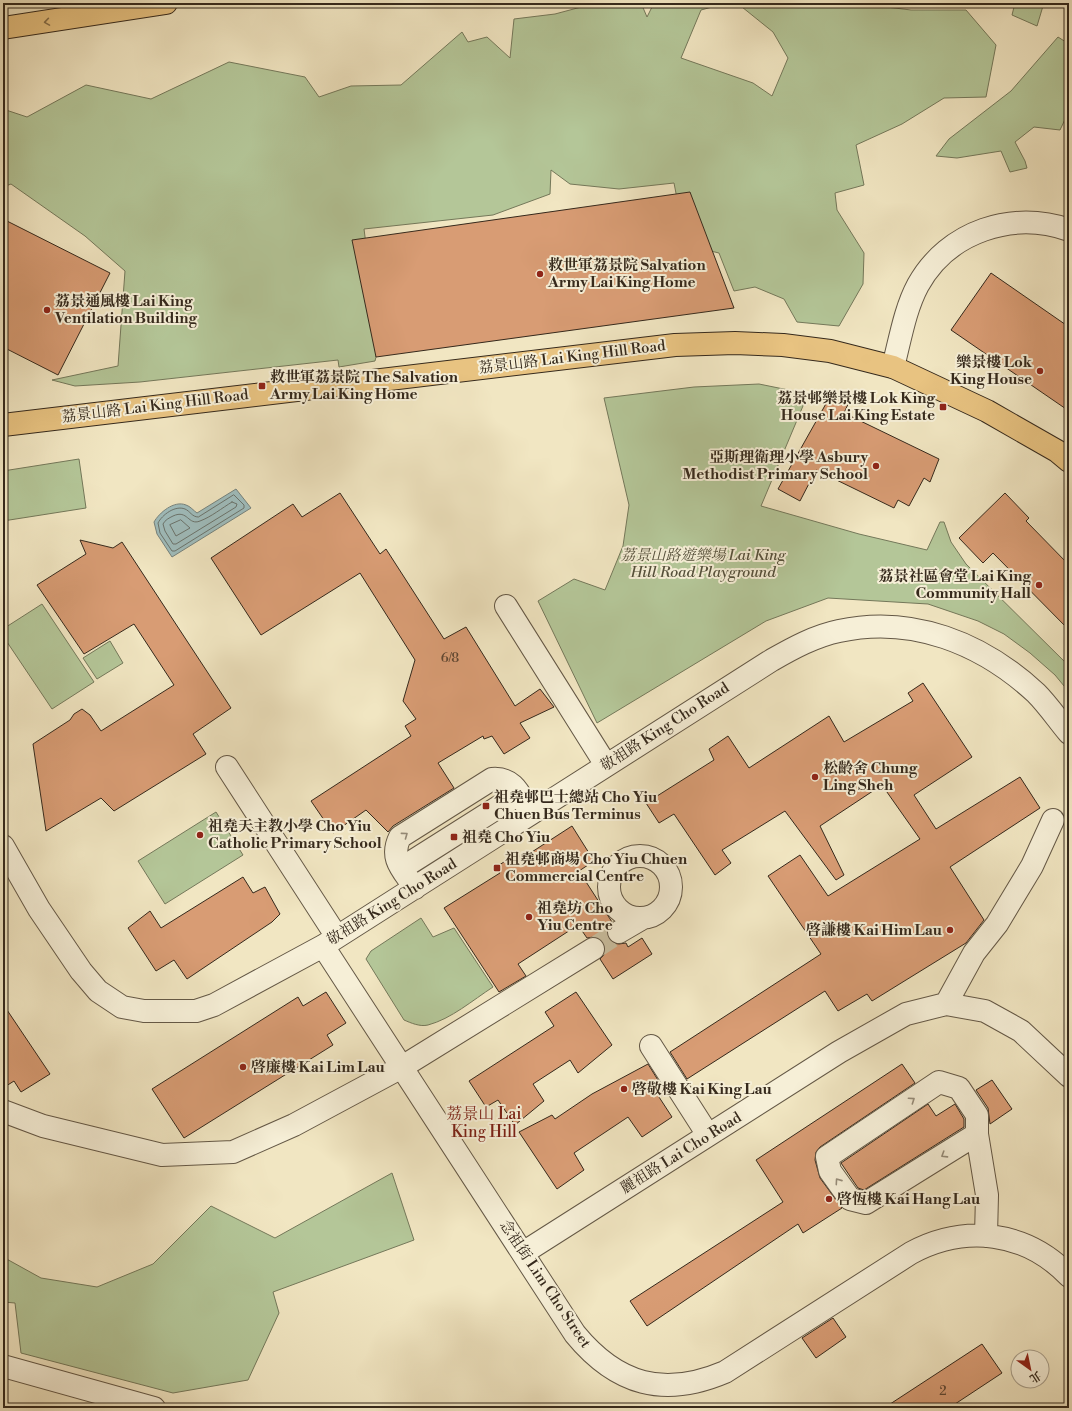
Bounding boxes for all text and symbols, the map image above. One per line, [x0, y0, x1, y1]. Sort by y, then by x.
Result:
one-way arrow [44, 17, 50, 26]
place label: 救世軍荔景院 Salvation Army Lai King Home [547, 256, 706, 292]
marker: 救世軍荔景院 Salvation Army Lai King Home [535, 269, 545, 279]
place label: 荔景通風樓 Lai King Ventilation Building [54, 292, 197, 328]
marker: 荔景通風樓 Lai King Ventilation Building [42, 305, 52, 315]
street label: 荔景山路 Lai King Hill Road [478, 336, 667, 378]
place label: 樂景樓 Lok King House [950, 353, 1033, 389]
marker: 樂景樓 Lok King House [1035, 366, 1045, 376]
place label: 救世軍荔景院 The Salvation Army Lai King Home [269, 368, 459, 404]
marker: 救世軍荔景院 The Salvation Army Lai King Home [257, 381, 267, 391]
street label: 荔景山路 Lai King Hill Road [61, 385, 250, 427]
place label: 荔景邨樂景樓 Lok King House Lai King Estate [777, 389, 936, 425]
marker: 荔景邨樂景樓 Lok King House Lai King Estate [938, 402, 948, 412]
place label: 亞斯理衛理小學 Asbury Methodist Primary School [682, 448, 868, 484]
marker: 亞斯理衛理小學 Asbury Methodist Primary School [871, 461, 881, 471]
park label: 荔景山路遊樂場 Lai King Hill Road Playground [621, 546, 787, 582]
place label: 荔景社區會堂 Lai King Community Hall [878, 567, 1032, 603]
marker: 荔景社區會堂 Lai King Community Hall [1034, 580, 1044, 590]
house number: 6/8 [441, 650, 459, 666]
street label: 敬祖路 King Cho Road [597, 678, 733, 776]
place label: 松齡舍 Chung Ling Sheh [823, 759, 918, 795]
marker: 松齡舍 Chung Ling Sheh [810, 772, 820, 782]
place label: 祖堯邨巴士總站 Cho Yiu Chuen Bus Terminus [494, 788, 658, 824]
marker: 祖堯邨巴士總站 Cho Yiu Chuen Bus Terminus [481, 801, 491, 811]
place label: 祖堯天主教小學 Cho Yiu Catholic Primary School [208, 817, 382, 853]
place label: 祖堯 Cho Yiu [462, 828, 551, 847]
marker: 祖堯天主教小學 Cho Yiu Catholic Primary School [195, 830, 205, 840]
marker: 祖堯 Cho Yiu [449, 832, 459, 842]
one-way arrow [400, 833, 407, 840]
place label: 祖堯邨商場 Cho Yiu Chuen Commercial Centre [505, 850, 688, 886]
street label: 敬祖路 King Cho Road [324, 854, 461, 950]
marker: 祖堯邨商場 Cho Yiu Chuen Commercial Centre [492, 863, 502, 873]
place label: 祖堯坊 Cho Yiu Centre [537, 899, 613, 935]
marker: 祖堯坊 Cho Yiu Centre [524, 912, 534, 922]
place label: 啓謙樓 Kai Him Lau [806, 921, 943, 940]
marker: 啓謙樓 Kai Him Lau [945, 925, 955, 935]
place label: 啓廉樓 Kai Lim Lau [251, 1058, 386, 1077]
marker: 啓廉樓 Kai Lim Lau [238, 1062, 248, 1072]
place label: 啓敬樓 Kai King Lau [632, 1080, 773, 1099]
marker: 啓敬樓 Kai King Lau [619, 1084, 629, 1094]
one-way arrow [908, 1098, 915, 1105]
district label: 荔景山 Lai King Hill [446, 1104, 522, 1142]
street label: 麗祖路 Lai Cho Road [617, 1108, 745, 1198]
one-way arrow [941, 1150, 948, 1157]
one-way arrow [835, 1178, 843, 1185]
place label: 啓恆樓 Kai Hang Lau [837, 1190, 981, 1209]
marker: 啓恆樓 Kai Hang Lau [824, 1194, 834, 1204]
street label: 念祖街 Lim Cho Street [495, 1216, 595, 1352]
north arrow [1010, 1349, 1050, 1389]
text: 北 [1026, 1368, 1043, 1385]
house number: 2 [939, 1383, 947, 1399]

